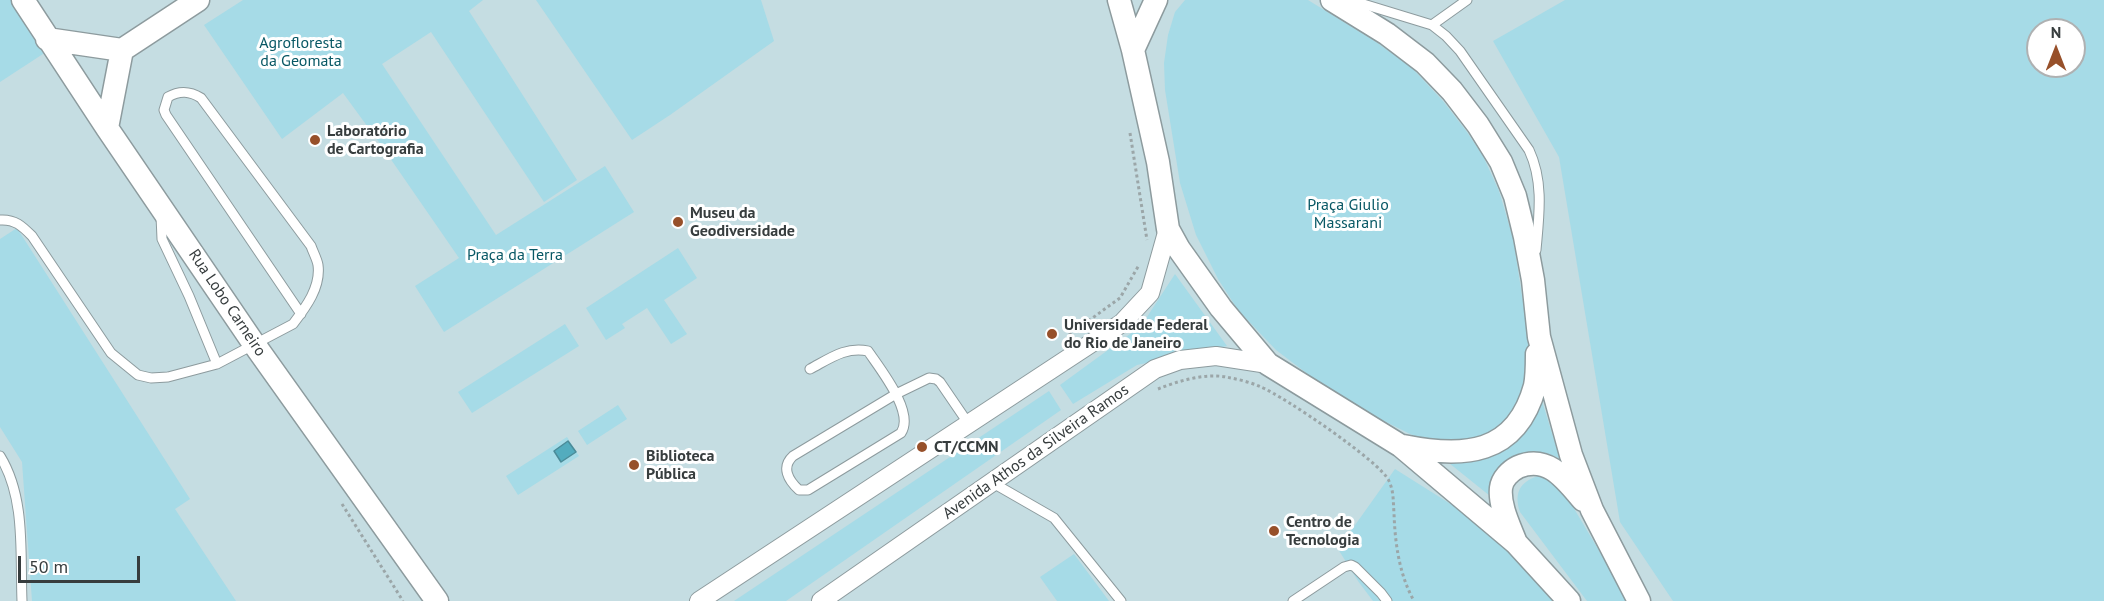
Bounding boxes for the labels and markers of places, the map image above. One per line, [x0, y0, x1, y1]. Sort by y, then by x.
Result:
place label: Laboratório de Cartografia [327, 121, 424, 159]
marker: Laboratório de Cartografia [308, 133, 322, 147]
place label: Museu da Geodiversidade [690, 203, 795, 241]
marker: Museu da Geodiversidade [671, 215, 685, 229]
place label: Universidade Federal do Rio de Janeiro [1064, 315, 1208, 353]
marker: Universidade Federal do Rio de Janeiro [1045, 327, 1059, 341]
place label: CT/CCMN [934, 437, 999, 457]
marker: CT/CCMN [915, 440, 929, 454]
place label: Biblioteca Pública [646, 446, 714, 484]
marker: Biblioteca Pública [627, 458, 641, 472]
place label: Centro de Tecnologia [1286, 512, 1359, 550]
marker: Centro de Tecnologia [1267, 524, 1281, 538]

